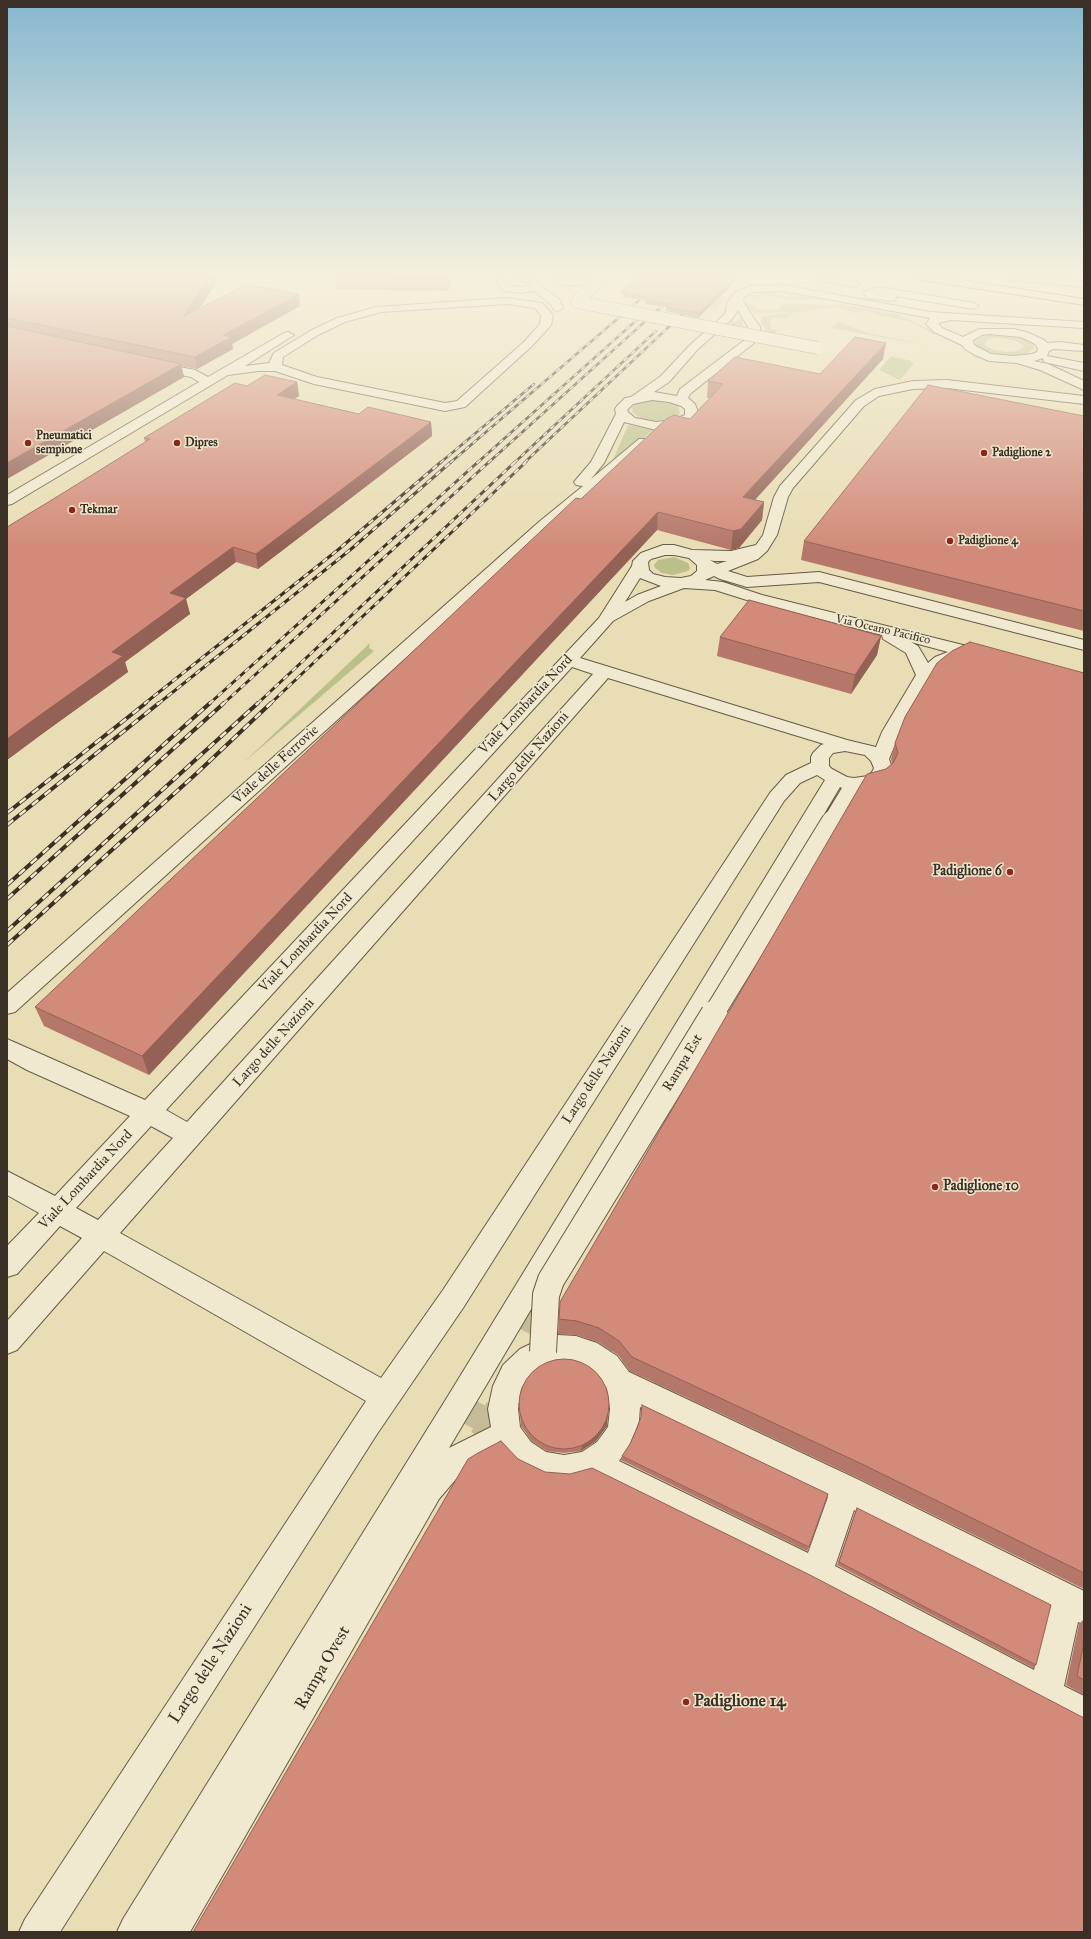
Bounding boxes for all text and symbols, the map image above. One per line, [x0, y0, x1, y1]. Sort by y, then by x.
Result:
place label: Pneumatici sempione [36, 429, 92, 457]
place label: Dipres [185, 436, 218, 450]
marker: Pneumatici sempione [23, 438, 33, 448]
marker: Dipres [172, 438, 182, 448]
place label: Padiglione 2 [992, 446, 1051, 460]
marker: Padiglione 2 [979, 448, 989, 458]
place label: Tekmar [80, 503, 117, 517]
marker: Tekmar [67, 505, 77, 515]
place label: Padiglione 4 [958, 534, 1018, 548]
marker: Padiglione 4 [945, 536, 955, 546]
street label: Via Oceano Pacifico [834, 612, 932, 648]
street label: Viale Lombardia Nord [476, 652, 576, 758]
street label: Largo delle Nazioni [485, 709, 573, 805]
street label: Viale delle Ferrovie [230, 722, 322, 808]
place label: Padiglione 6 [933, 864, 1002, 880]
marker: Padiglione 6 [1005, 867, 1015, 877]
street label: Viale Lombardia Nord [256, 890, 356, 996]
street label: Largo delle Nazioni [230, 995, 318, 1091]
street label: Largo delle Nazioni [559, 1023, 635, 1127]
street label: Rampa Est [659, 1031, 707, 1095]
street label: Viale Lombardia Nord [36, 1127, 136, 1233]
place label: Padiglione 10 [943, 1179, 1019, 1195]
marker: Padiglione 10 [930, 1182, 940, 1192]
street label: Largo delle Nazioni [165, 1601, 257, 1727]
street label: Rampa Ovest [291, 1623, 355, 1713]
place label: Padiglione 14 [694, 1692, 786, 1712]
marker: Padiglione 14 [681, 1697, 691, 1707]

